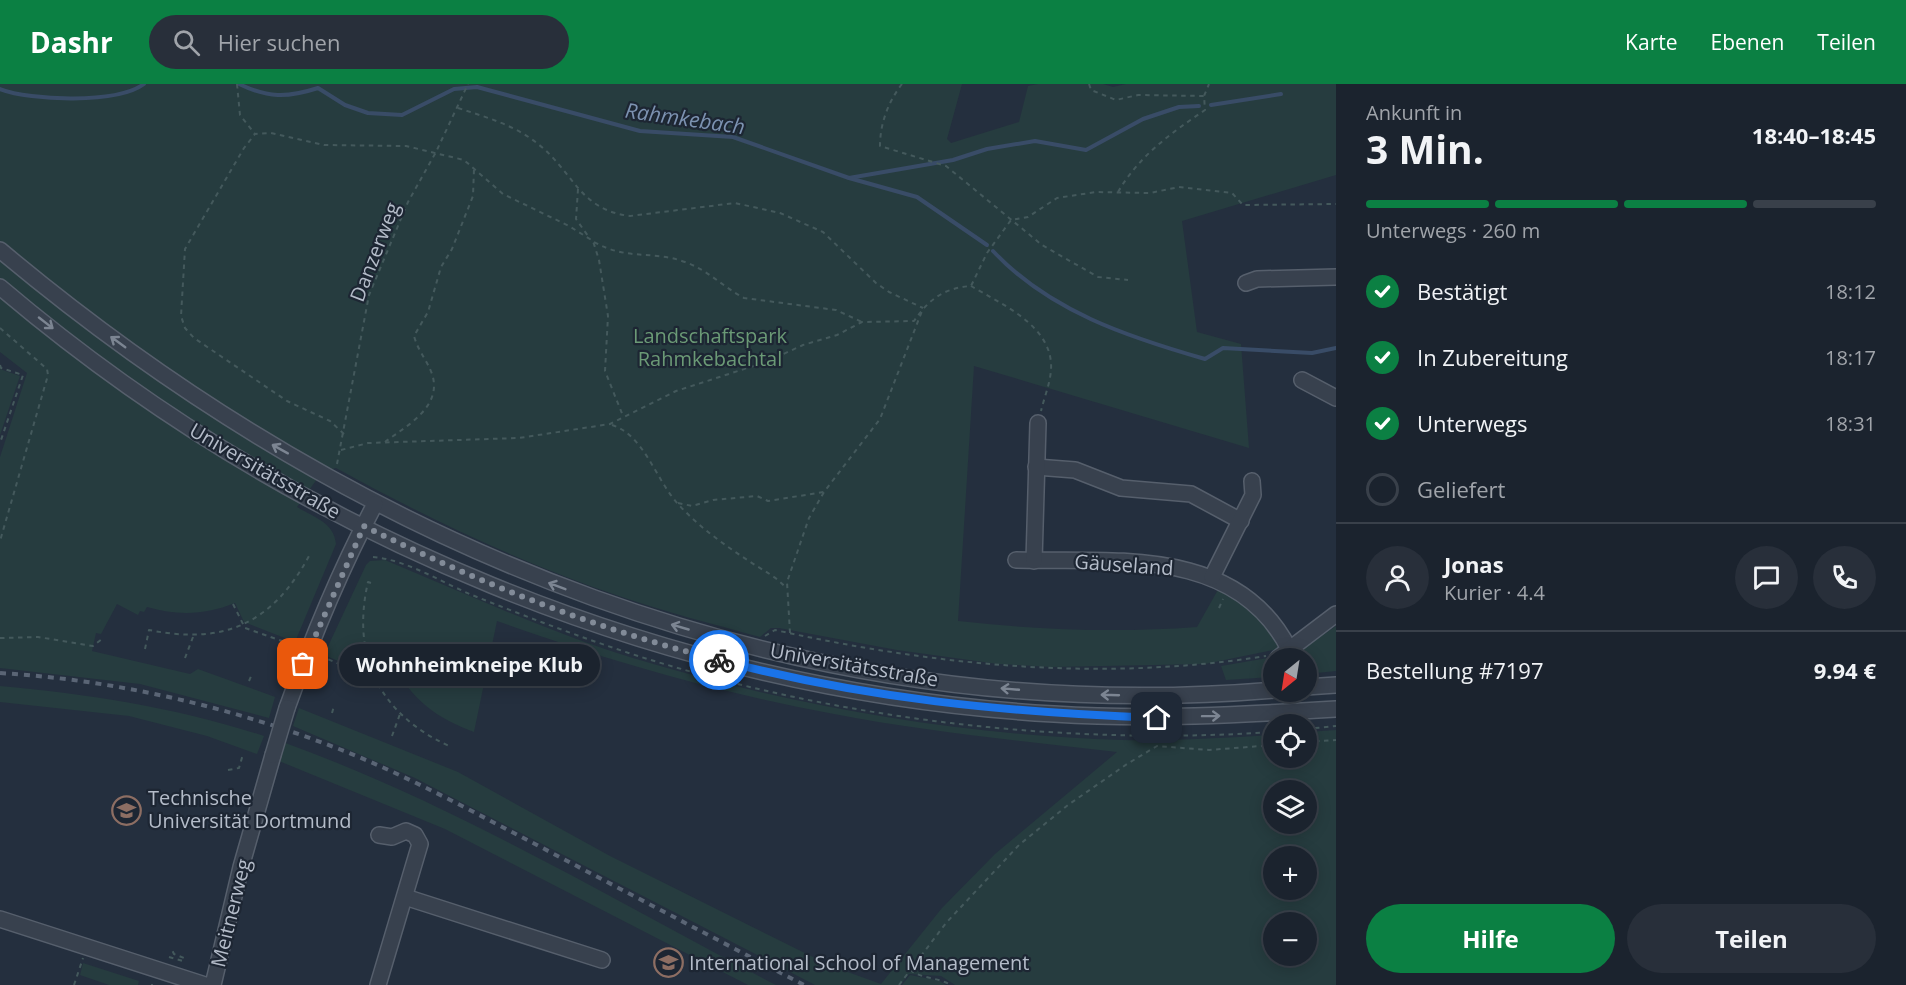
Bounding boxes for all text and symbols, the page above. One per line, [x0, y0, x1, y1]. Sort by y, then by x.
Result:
search box [149, 15, 569, 69]
text: Dashr [30, 23, 113, 61]
icon: search [170, 26, 203, 59]
text: Hier suchen [218, 27, 340, 57]
text: Karte [1625, 28, 1678, 56]
text: Ebenen [1711, 28, 1784, 56]
text: Teilen [1817, 28, 1876, 56]
water label: Rahmkebach [623, 96, 747, 140]
text: Ankunft in [1366, 99, 1462, 126]
text: 18:40–18:45 [1752, 120, 1876, 150]
text: 3 Min. [1366, 122, 1484, 175]
street label: Danzerweg [343, 198, 406, 305]
text: Unterwegs · 260 m [1366, 217, 1540, 244]
icon: check [1366, 275, 1399, 308]
text: Bestätigt [1417, 276, 1507, 306]
text: 18:12 [1825, 278, 1876, 305]
one-way arrow [37, 317, 53, 330]
park label: Landschaftspark Rahmkebachtal [633, 322, 787, 372]
one-way arrow [110, 336, 126, 349]
icon: check [1366, 341, 1399, 374]
text: In Zubereitung [1417, 342, 1568, 372]
text: 18:17 [1825, 344, 1876, 371]
icon: check [1366, 407, 1399, 440]
text: Unterwegs [1417, 408, 1528, 438]
text: 18:31 [1825, 410, 1876, 437]
street label: Universitätsstraße [185, 416, 346, 525]
one-way arrow [272, 443, 289, 455]
text: Geliefert [1417, 474, 1505, 504]
button: person [1366, 546, 1429, 609]
button: chat [1735, 546, 1798, 609]
button: phone [1813, 546, 1876, 609]
street label: Gäuseland [1074, 548, 1175, 581]
text: Jonas [1444, 549, 1504, 579]
one-way arrow [548, 579, 567, 590]
text: Kurier · 4.4 [1444, 579, 1545, 606]
one-way arrow [671, 621, 690, 632]
courier [689, 630, 749, 690]
street label: Universitätsstraße [768, 636, 940, 693]
pin [277, 638, 328, 689]
callout: Wohnheimkneipe Klub [339, 643, 600, 685]
icon: bike [703, 644, 736, 677]
icon: bag [286, 647, 319, 680]
north arrow [1263, 648, 1317, 702]
map controls [1263, 648, 1317, 966]
text: Wohnheimkneipe Klub [356, 651, 583, 678]
text: Bestellung #7197 [1366, 655, 1544, 685]
text: 9.94 € [1814, 655, 1876, 685]
one-way arrow [1001, 683, 1021, 694]
one-way arrow [1101, 689, 1121, 700]
pin [1131, 692, 1182, 743]
icon: home [1140, 701, 1173, 734]
one-way arrow [1201, 710, 1221, 722]
button: locate [1263, 714, 1317, 768]
button: layers [1263, 780, 1317, 834]
place label: Technische Universität Dortmund [148, 784, 352, 834]
school or university icon: Technische Universität Dortmund [111, 794, 143, 826]
button: + [1263, 846, 1317, 900]
street label: Meitnerweg [204, 856, 257, 970]
button: Hilfe [1366, 904, 1615, 973]
button: Teilen [1627, 904, 1876, 973]
button: − [1263, 912, 1317, 966]
school or university icon: International School of Management [652, 947, 684, 979]
place label: International School of Management [689, 949, 1029, 976]

